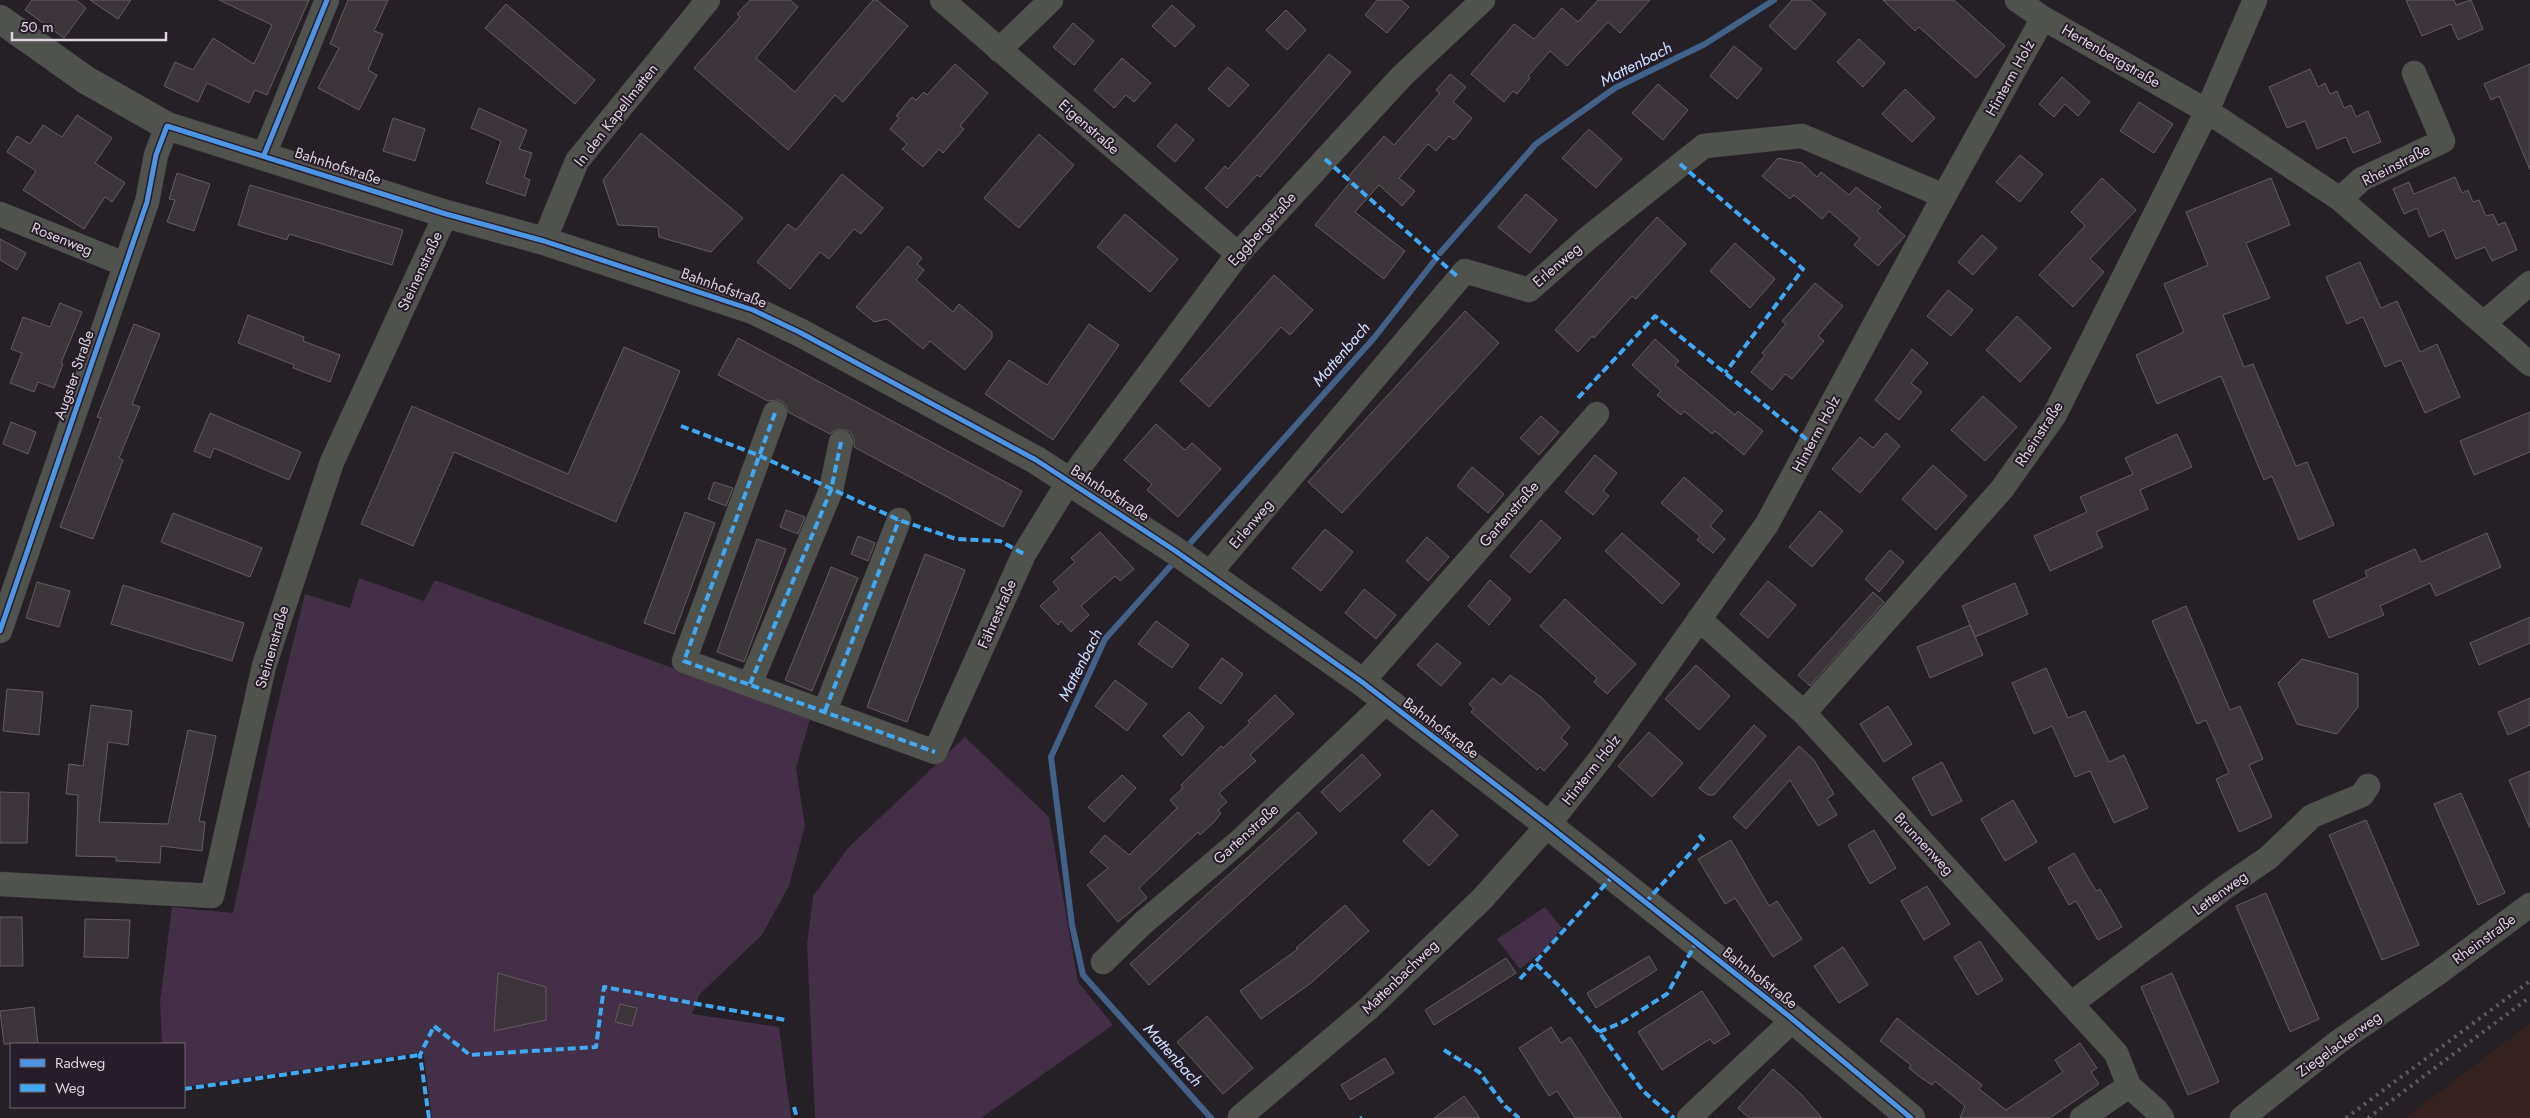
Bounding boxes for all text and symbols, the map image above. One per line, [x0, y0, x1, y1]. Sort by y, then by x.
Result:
scale bar [12, 10, 166, 42]
text: 50 m [20, 16, 54, 38]
street label: Hertenbergstraße [2058, 19, 2165, 93]
water label: Mattenbach [1596, 36, 1676, 92]
street label: Hinterm Holz [1980, 36, 2040, 120]
street label: In den Kapellmatten [569, 59, 663, 171]
street label: Eigenstraße [1054, 94, 1125, 160]
street label: Rheinstraße [2358, 138, 2434, 192]
street label: Bahnhofstraße [292, 142, 384, 190]
street label: Eggbergstraße [1223, 187, 1302, 271]
street label: Rosenweg [28, 217, 96, 261]
street label: Steinenstraße [392, 228, 448, 314]
street label: Erlenweg [1528, 237, 1586, 293]
street label: Bahnhofstraße [678, 262, 770, 314]
water label: Mattenbach [1307, 317, 1375, 391]
street label: Augster Straße [48, 327, 100, 423]
street label: Hinterm Holz [1786, 391, 1846, 476]
street label: Rheinstraße [2010, 397, 2069, 471]
street label: Bahnhofstraße [1066, 459, 1154, 527]
street label: Gartenstraße [1474, 476, 1544, 552]
street label: Erlenweg [1224, 494, 1278, 554]
street label: Fährestraße [972, 576, 1022, 652]
street label: Steinenstraße [250, 603, 294, 691]
water label: Mattenbach [1052, 625, 1108, 705]
street label: Bahnhofstraße [1398, 692, 1484, 764]
street label: Hinterm Holz [1556, 730, 1626, 810]
street label: Gartenstraße [1208, 798, 1284, 869]
street label: Brunnenweg [1889, 808, 1959, 880]
street label: Lettenweg [2188, 865, 2252, 921]
street label: Rheinstraße [2448, 908, 2521, 970]
street label: Mattenbachweg [1357, 935, 1443, 1019]
street label: Bahnhofstraße [1718, 942, 1802, 1015]
street label: Ziegelackerweg [2292, 1006, 2386, 1082]
water label: Mattenbach [1138, 1018, 1208, 1092]
legend [10, 1043, 185, 1108]
text: Radweg [55, 1052, 105, 1074]
text: Weg [55, 1077, 85, 1099]

